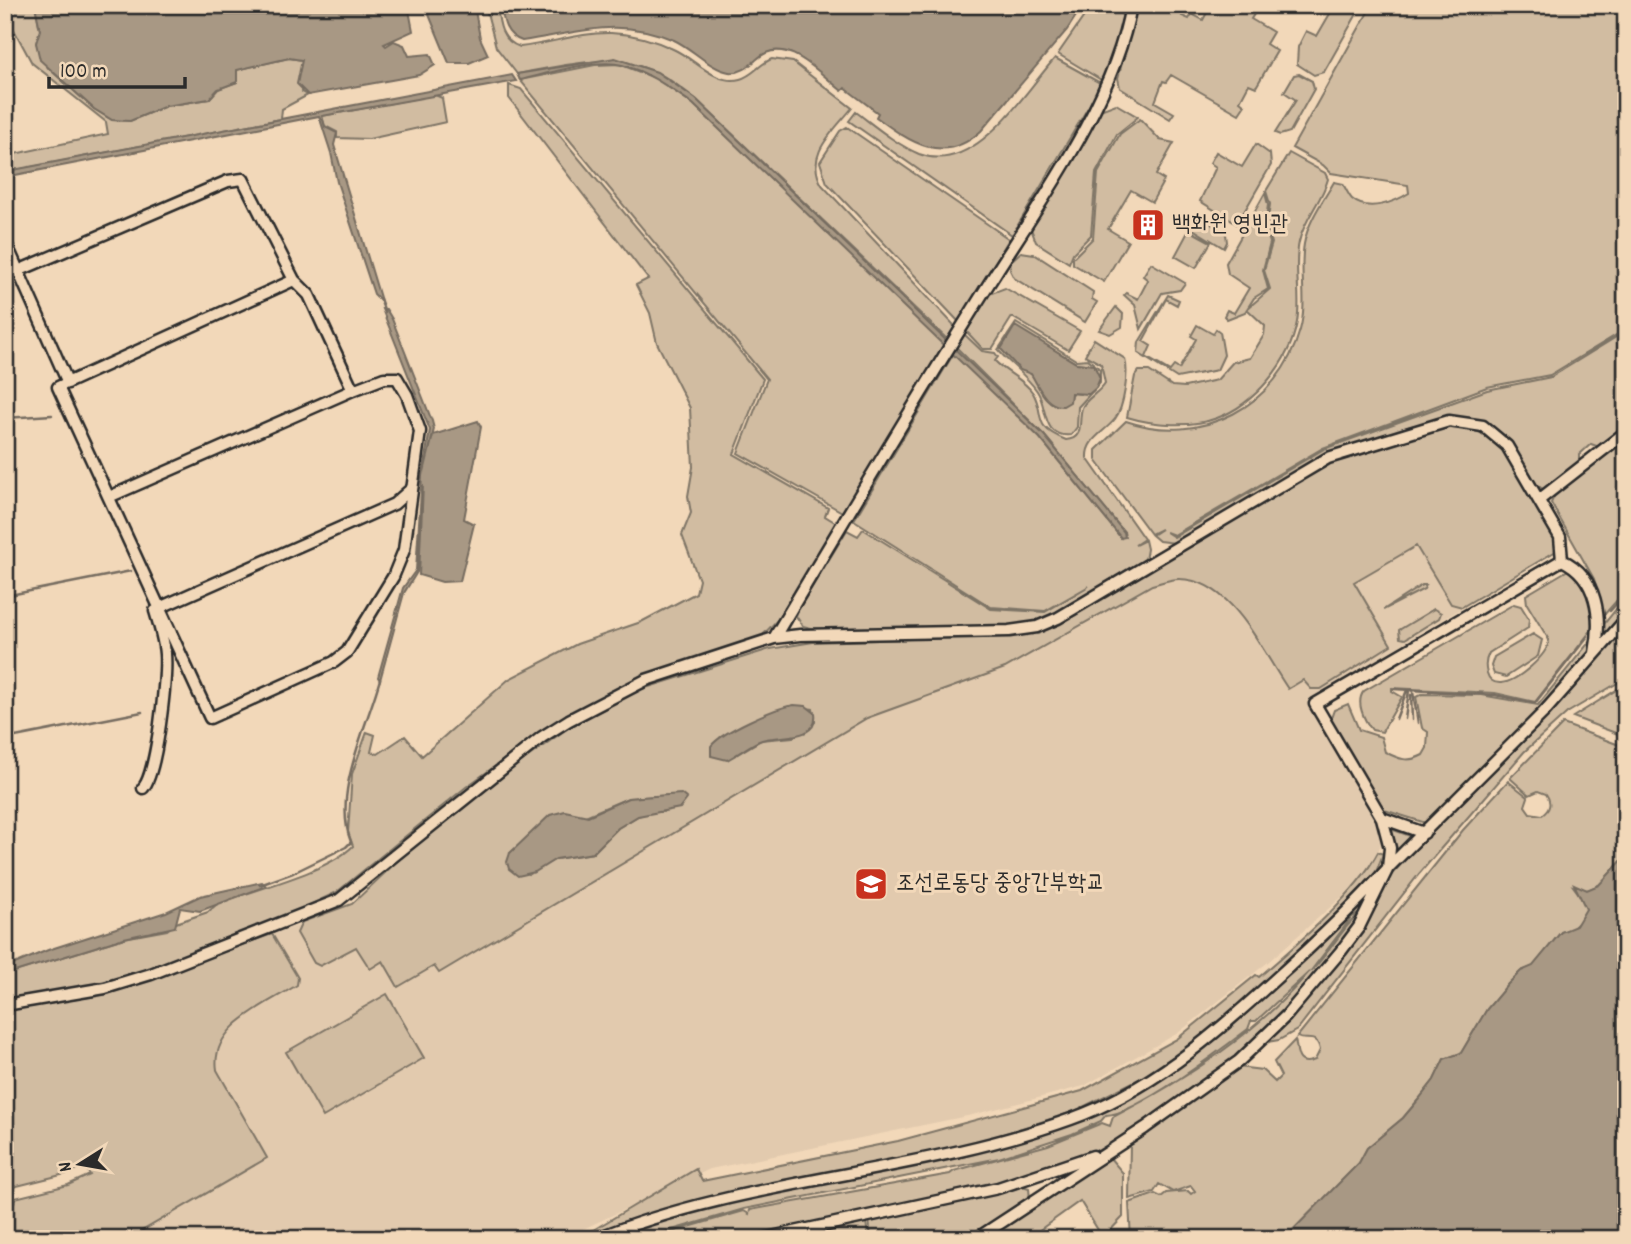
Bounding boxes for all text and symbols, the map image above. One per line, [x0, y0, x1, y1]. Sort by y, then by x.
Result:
scale bar [49, 46, 186, 90]
text: 100 m [60, 58, 107, 88]
building icon: 백화원 영빈관 [1129, 206, 1167, 244]
place label: 백화원 영빈관 [1172, 209, 1288, 242]
school or university icon: 조선로동당 중앙간부학교 [852, 865, 890, 903]
place label: 조선로동당 중앙간부학교 [896, 868, 1105, 901]
north arrow [46, 1128, 116, 1198]
text: N [53, 1159, 81, 1174]

